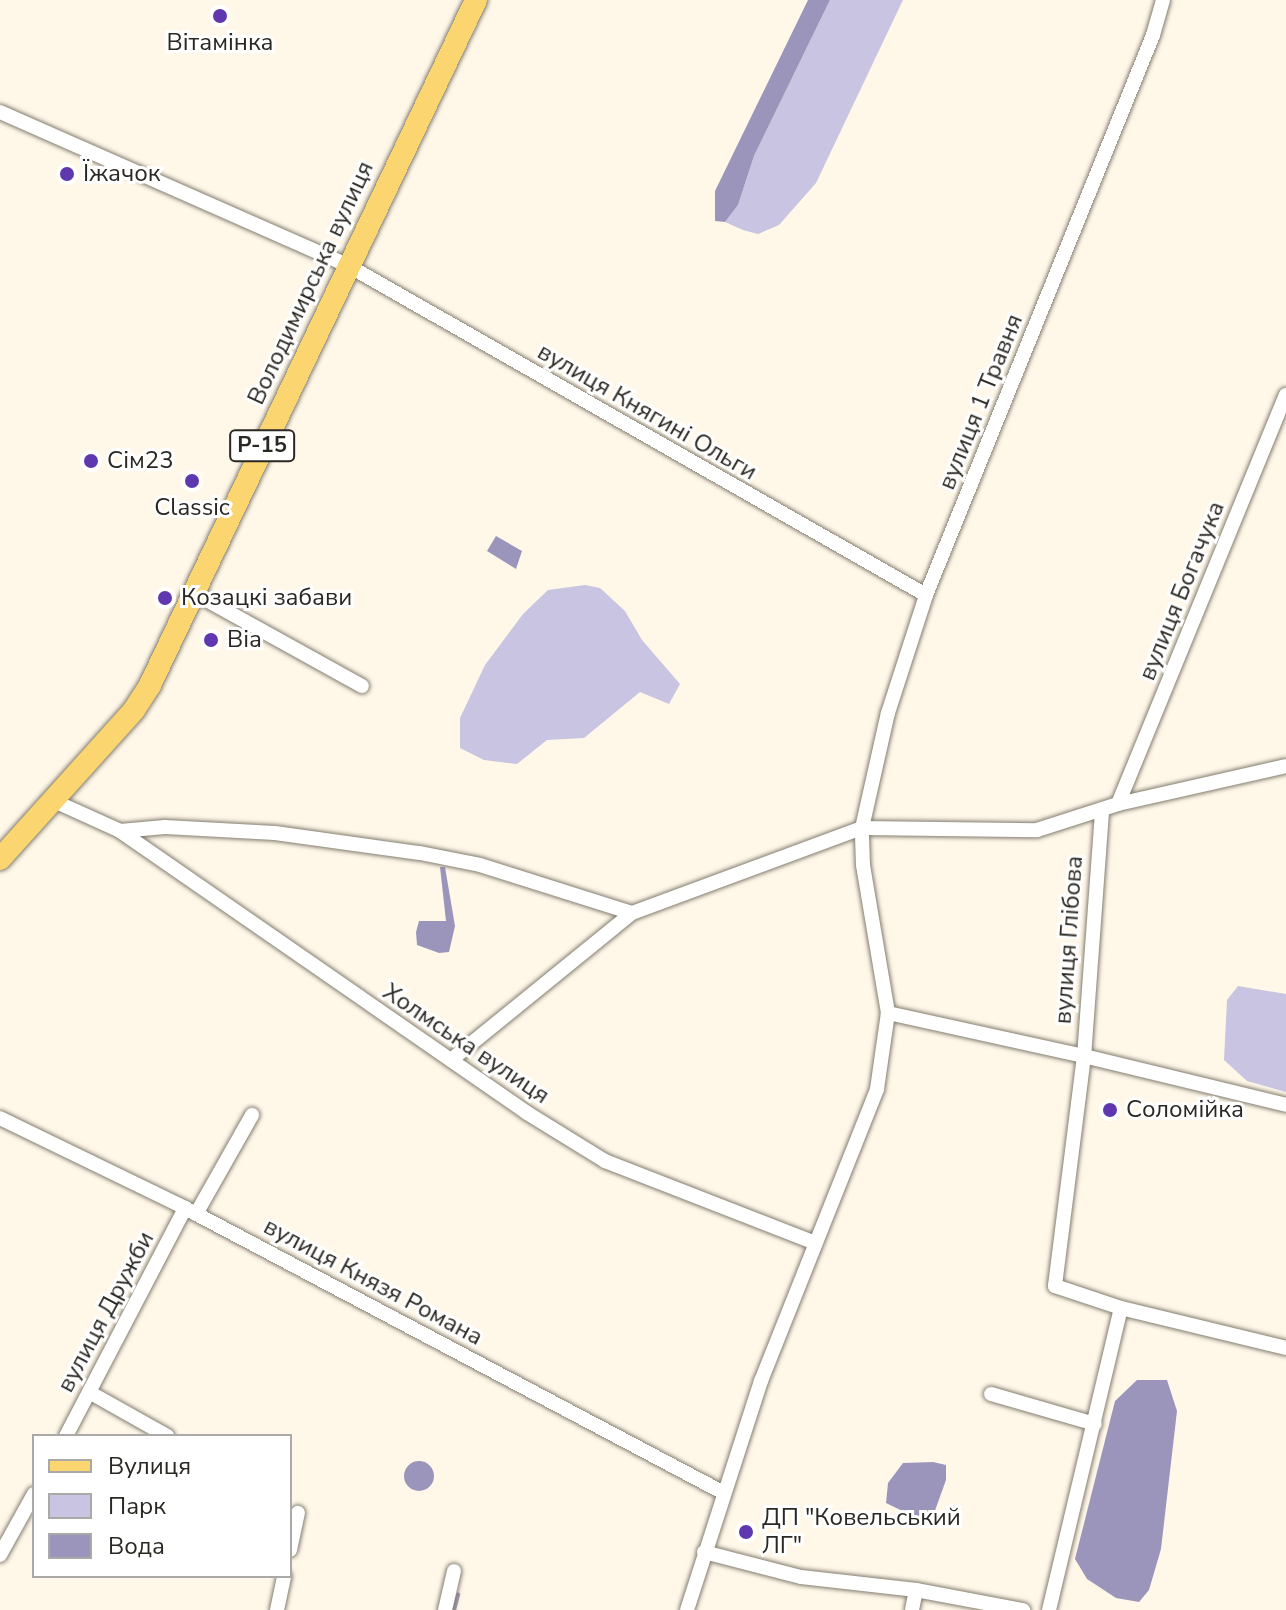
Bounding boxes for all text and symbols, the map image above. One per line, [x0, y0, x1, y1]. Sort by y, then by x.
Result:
marker: Вітамінка [211, 7, 229, 25]
place label: Вітамінка [167, 29, 273, 57]
street label: Володимирська вулиця [242, 157, 380, 409]
place label: Їжачок [83, 160, 160, 188]
marker: Їжачок [58, 165, 76, 183]
street label: вулиця 1 Травня [933, 310, 1029, 494]
street label: вулиця Княгині Ольги [532, 337, 762, 487]
road number: Р-15 [228, 428, 296, 464]
place label: Сім23 [107, 447, 174, 475]
marker: Сім23 [82, 452, 100, 470]
marker: Classic [183, 472, 201, 490]
place label: Classic [154, 494, 230, 522]
street label: вулиця Богачука [1133, 497, 1231, 685]
place label: Козацкі забави [181, 584, 352, 612]
marker: Козацкі забави [156, 589, 174, 607]
place label: Віа [227, 626, 262, 654]
marker: Віа [202, 631, 220, 649]
street label: вулиця Глібова [1049, 855, 1089, 1025]
street label: Холмська вулиця [377, 978, 555, 1110]
place label: Соломійка [1126, 1096, 1244, 1124]
marker: Соломійка [1101, 1101, 1119, 1119]
street label: вулиця Князя Романа [259, 1212, 487, 1352]
street label: вулиця Дружби [52, 1227, 160, 1397]
legend [32, 1434, 292, 1578]
text: Вулиця [108, 1450, 191, 1482]
text: Парк [108, 1490, 166, 1522]
place label: ДП "Ковельський ЛГ" [762, 1504, 961, 1560]
marker: ДП "Ковельський ЛГ" [737, 1523, 755, 1541]
text: Вода [108, 1530, 165, 1562]

